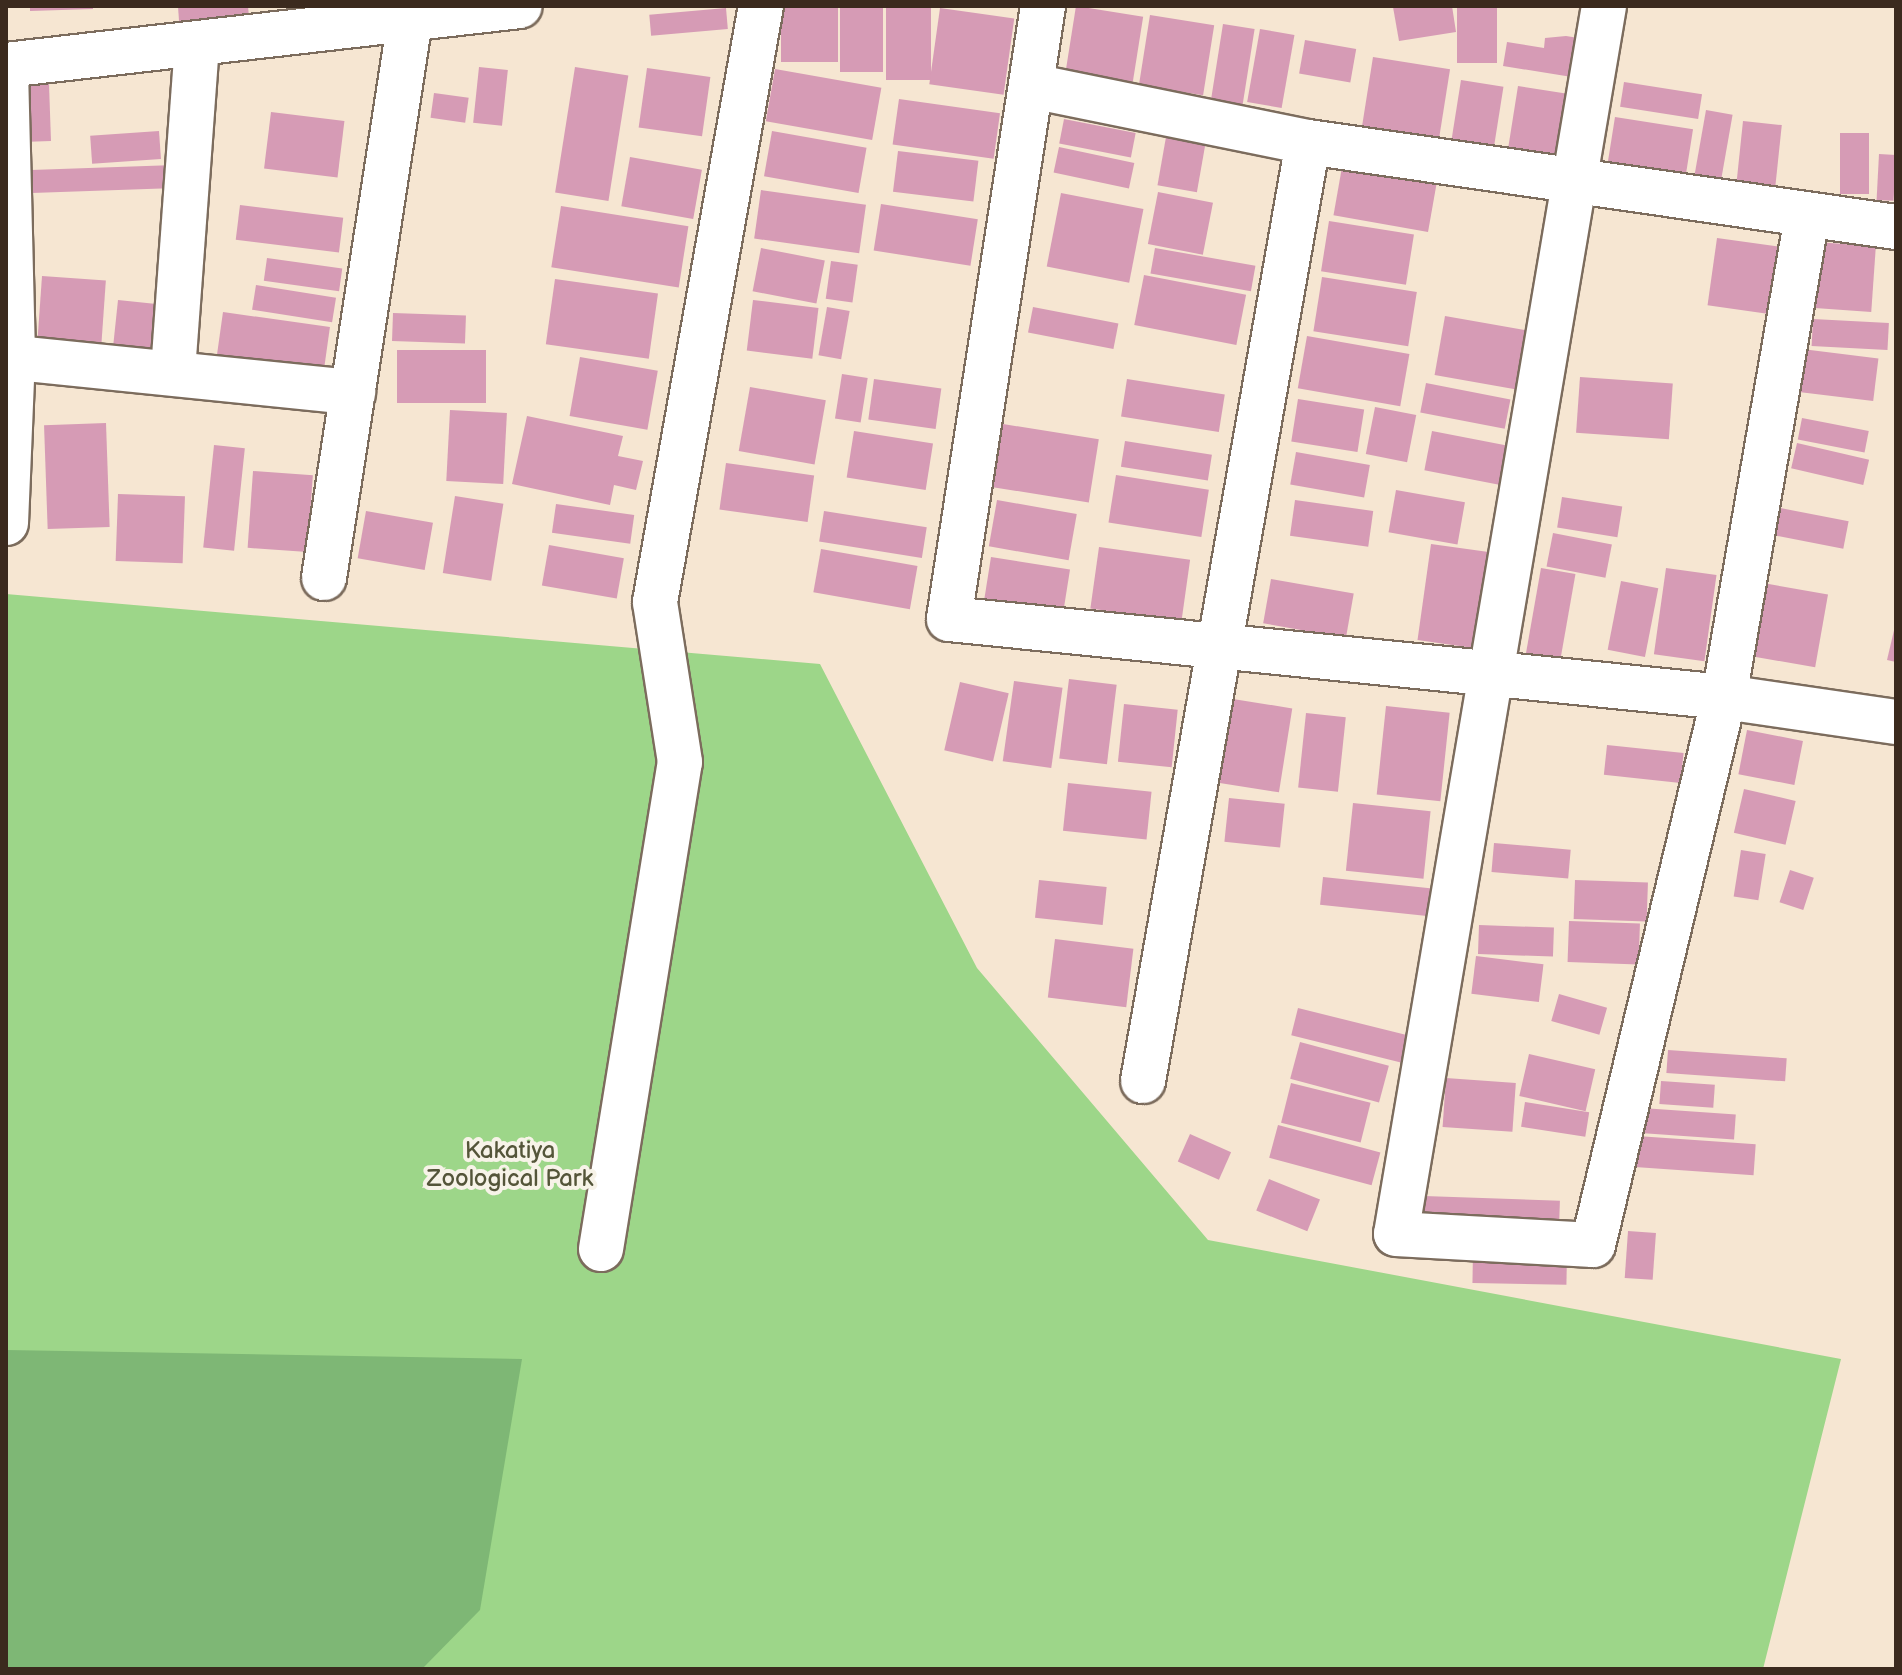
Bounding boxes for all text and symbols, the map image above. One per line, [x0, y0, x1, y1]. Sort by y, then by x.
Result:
park label: Kakatiya Zoological Park [427, 1137, 593, 1193]

